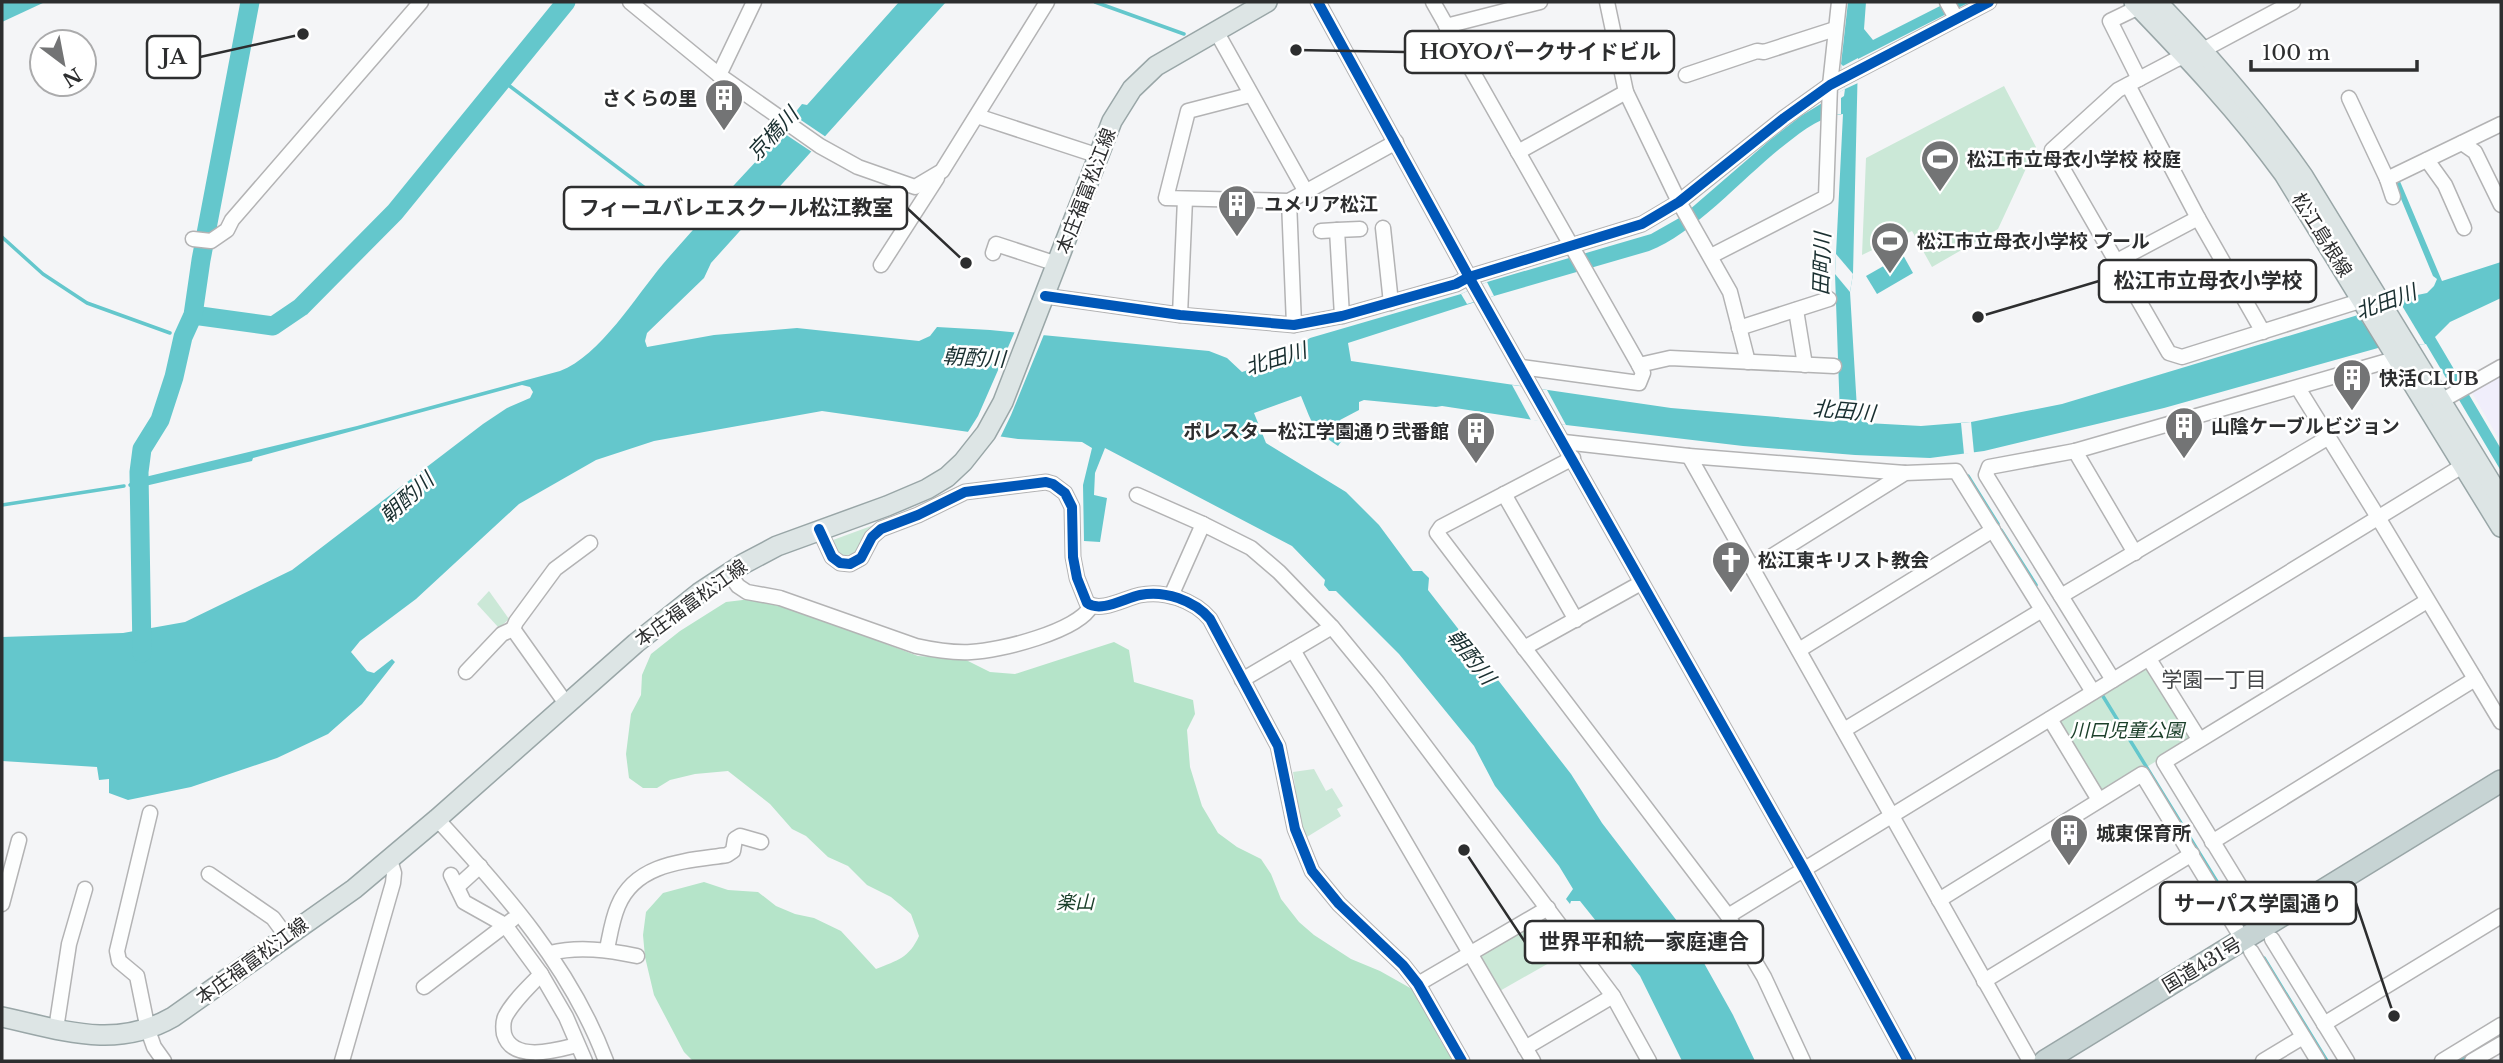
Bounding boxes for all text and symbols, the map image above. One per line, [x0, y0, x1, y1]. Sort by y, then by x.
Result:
north arrow [28, 28, 98, 98]
scale bar [2251, 28, 2417, 72]
callout: HOYOパークサイドビル [1405, 31, 1674, 73]
callout: JA [147, 36, 200, 78]
text: HOYOパークサイドビル [1419, 39, 1661, 65]
text: 100 m [2262, 40, 2330, 66]
text: JA [157, 44, 188, 70]
text: N [58, 63, 85, 92]
building icon: さくらの里 [703, 77, 745, 132]
place label: さくらの里 [602, 87, 697, 110]
water label: 京橋川 [742, 101, 805, 166]
street label: 本庄福富松江線 [1051, 125, 1121, 257]
sports icon: 松江市立母衣小学校 校庭 [1919, 138, 1961, 193]
place label: 松江市立母衣小学校 校庭 [1967, 148, 2181, 171]
building icon: ユメリア松江 [1216, 183, 1258, 238]
callout: フィーユバレエスクール松江教室 [564, 187, 907, 229]
street label: 松江島根線 [2287, 189, 2357, 281]
place label: ユメリア松江 [1264, 193, 1378, 216]
text: フィーユバレエスクール松江教室 [579, 195, 893, 221]
sports icon: 松江市立母衣小学校 プール [1869, 220, 1911, 275]
water label: 田町川 [1808, 230, 1836, 296]
place label: 松江市立母衣小学校 プール [1917, 230, 2150, 253]
callout: 松江市立母衣小学校 [2099, 260, 2316, 302]
text: 松江市立母衣小学校 [2114, 268, 2303, 294]
water label: 北田川 [2352, 278, 2422, 325]
water label: 北田川 [1242, 337, 1312, 381]
water label: 朝酌川 [942, 343, 1008, 373]
building icon: 快活CLUB [2331, 357, 2373, 412]
place label: 快活CLUB [2379, 367, 2479, 390]
water label: 北田川 [1811, 395, 1879, 427]
building icon: 山陰ケーブルビジョン [2163, 405, 2205, 460]
building icon: ポレスター松江学園通り弐番館 [1455, 410, 1497, 465]
place label: 山陰ケーブルビジョン [2211, 415, 2400, 438]
place label: ポレスター松江学園通り弐番館 [1183, 420, 1449, 443]
water label: 朝酌川 [375, 466, 441, 529]
church icon: 松江東キリスト教会 [1710, 539, 1752, 594]
place label: 松江東キリスト教会 [1758, 549, 1929, 572]
street label: 本庄福富松江線 [630, 555, 752, 651]
water label: 朝酌川 [1441, 624, 1502, 691]
district label: 学園一丁目 [2162, 667, 2267, 693]
park label: 川口児童公園 [2070, 719, 2187, 742]
building icon: 城東保育所 [2048, 812, 2090, 867]
place label: 城東保育所 [2096, 822, 2191, 845]
callout: サーパス学園通り [2160, 882, 2356, 924]
park label: 楽山 [1056, 891, 1095, 914]
text: サーパス学園通り [2174, 891, 2342, 917]
street label: 本庄福富松江線 [191, 913, 313, 1009]
callout: 世界平和統一家庭連合 [1525, 921, 1763, 963]
text: 世界平和統一家庭連合 [1539, 929, 1749, 955]
street label: 国道431号 [2158, 932, 2246, 998]

